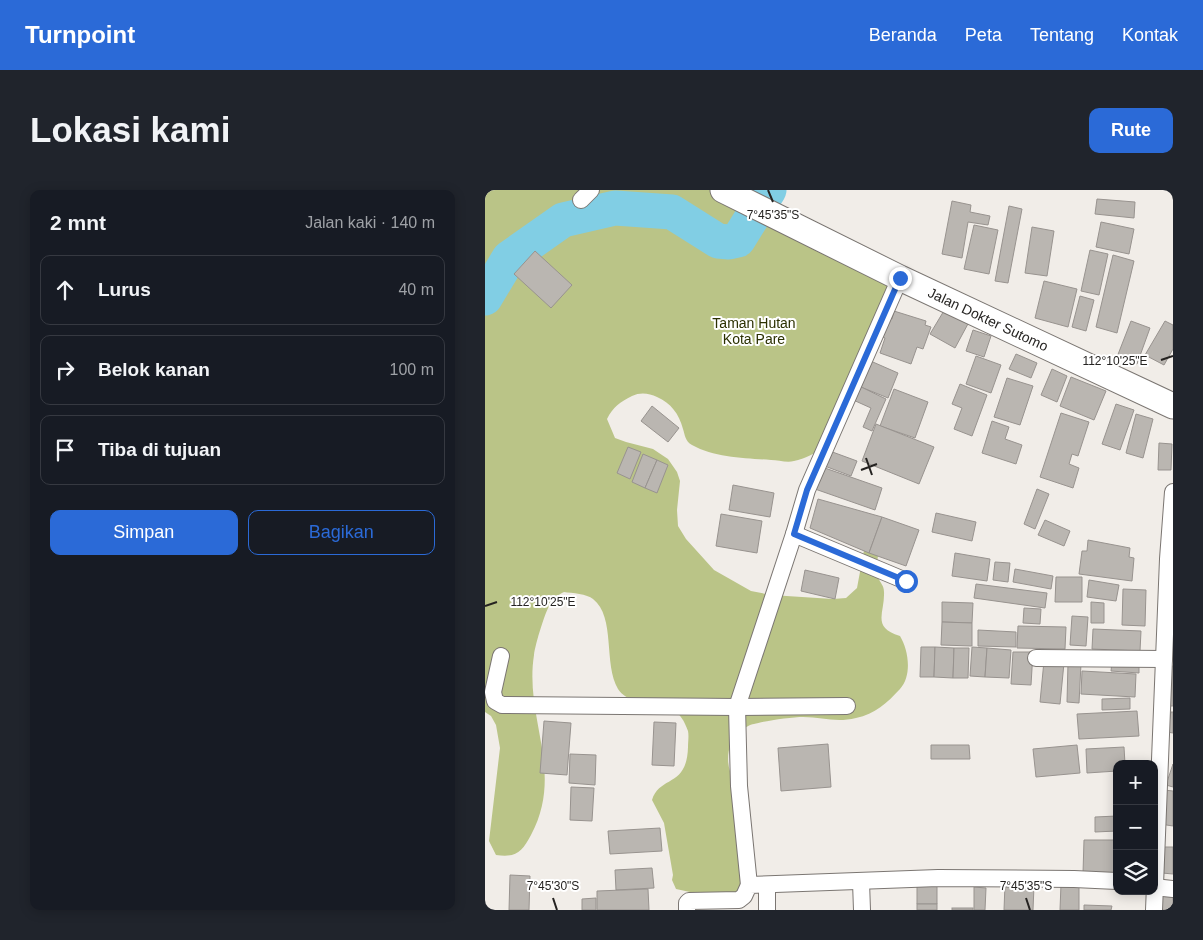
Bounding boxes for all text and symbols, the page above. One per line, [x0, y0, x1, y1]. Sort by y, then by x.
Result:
text: Turnpoint [25, 21, 135, 48]
text: Beranda [869, 25, 937, 45]
text: Peta [965, 25, 1002, 45]
text: Tentang [1030, 25, 1094, 45]
text: Kontak [1122, 25, 1178, 45]
button: Rute [1089, 108, 1173, 153]
text: Lokasi kami [30, 110, 230, 149]
text: 7°45'35"S [747, 208, 799, 222]
text: 2 mnt [50, 211, 106, 234]
text: Jalan kaki · 140 m [305, 214, 435, 231]
route end [889, 267, 912, 290]
icon: ahead [51, 276, 79, 304]
text: Lurus [98, 279, 151, 300]
text: 40 m [398, 281, 434, 298]
street label: Jalan Dokter Sutomo [925, 284, 1051, 354]
park label: Taman Hutan Kota Pare [712, 315, 796, 347]
text: 112°10'25"E [1082, 354, 1148, 368]
icon: right [51, 356, 79, 384]
text: Belok kanan [98, 359, 210, 380]
text: 100 m [390, 361, 434, 378]
icon: arrive [51, 436, 79, 464]
text: Tiba di tujuan [98, 439, 221, 460]
button: Simpan [50, 510, 238, 555]
button: Bagikan [248, 510, 435, 555]
route start [895, 570, 918, 593]
text: 112°10'25"E [510, 595, 576, 609]
map controls [1113, 760, 1158, 895]
button: + [1113, 760, 1158, 805]
button: − [1113, 805, 1158, 850]
button: layers [1113, 850, 1158, 895]
text: 7°45'30"S [527, 879, 579, 893]
text: 7°45'35"S [1000, 879, 1052, 893]

